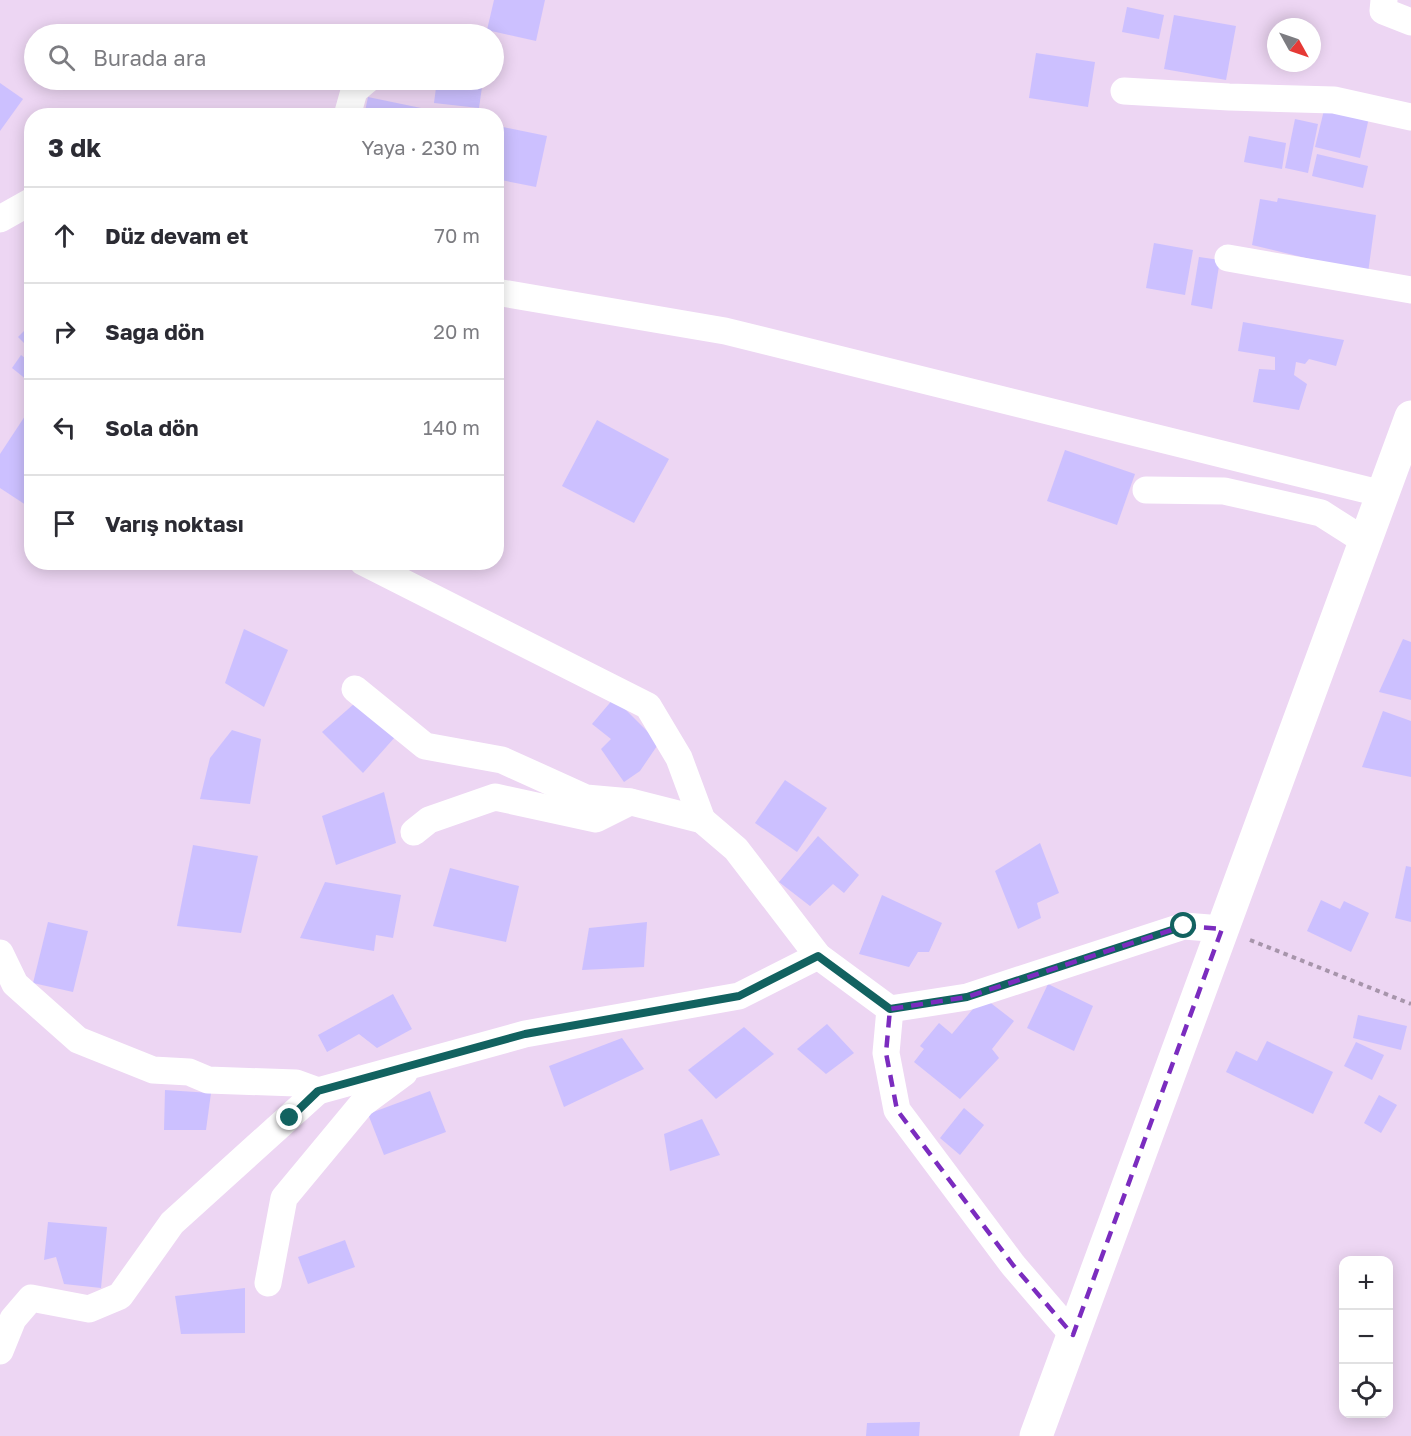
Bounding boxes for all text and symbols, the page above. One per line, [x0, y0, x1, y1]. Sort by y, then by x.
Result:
north arrow [1267, 18, 1321, 72]
search box [24, 24, 504, 90]
icon: search [45, 41, 78, 74]
text: Burada ara [93, 44, 207, 71]
text: 3 dk [48, 132, 101, 163]
text: Yaya · 230 m [362, 135, 480, 159]
icon: ahead [48, 219, 81, 252]
text: Düz devam et [105, 222, 248, 249]
text: 70 m [434, 223, 480, 247]
icon: right [48, 315, 81, 348]
text: Sağa dön [105, 318, 204, 345]
text: 20 m [433, 319, 480, 343]
icon: left [48, 411, 81, 444]
text: Sola dön [105, 414, 199, 441]
text: 140 m [423, 415, 480, 439]
icon: arrive [48, 507, 81, 540]
text: Varış noktası [105, 510, 244, 537]
route start [1170, 912, 1196, 938]
route end [276, 1104, 302, 1130]
map controls [1339, 1256, 1393, 1418]
button: + [1339, 1256, 1393, 1310]
button: − [1339, 1310, 1393, 1364]
button: locate [1339, 1364, 1393, 1418]

